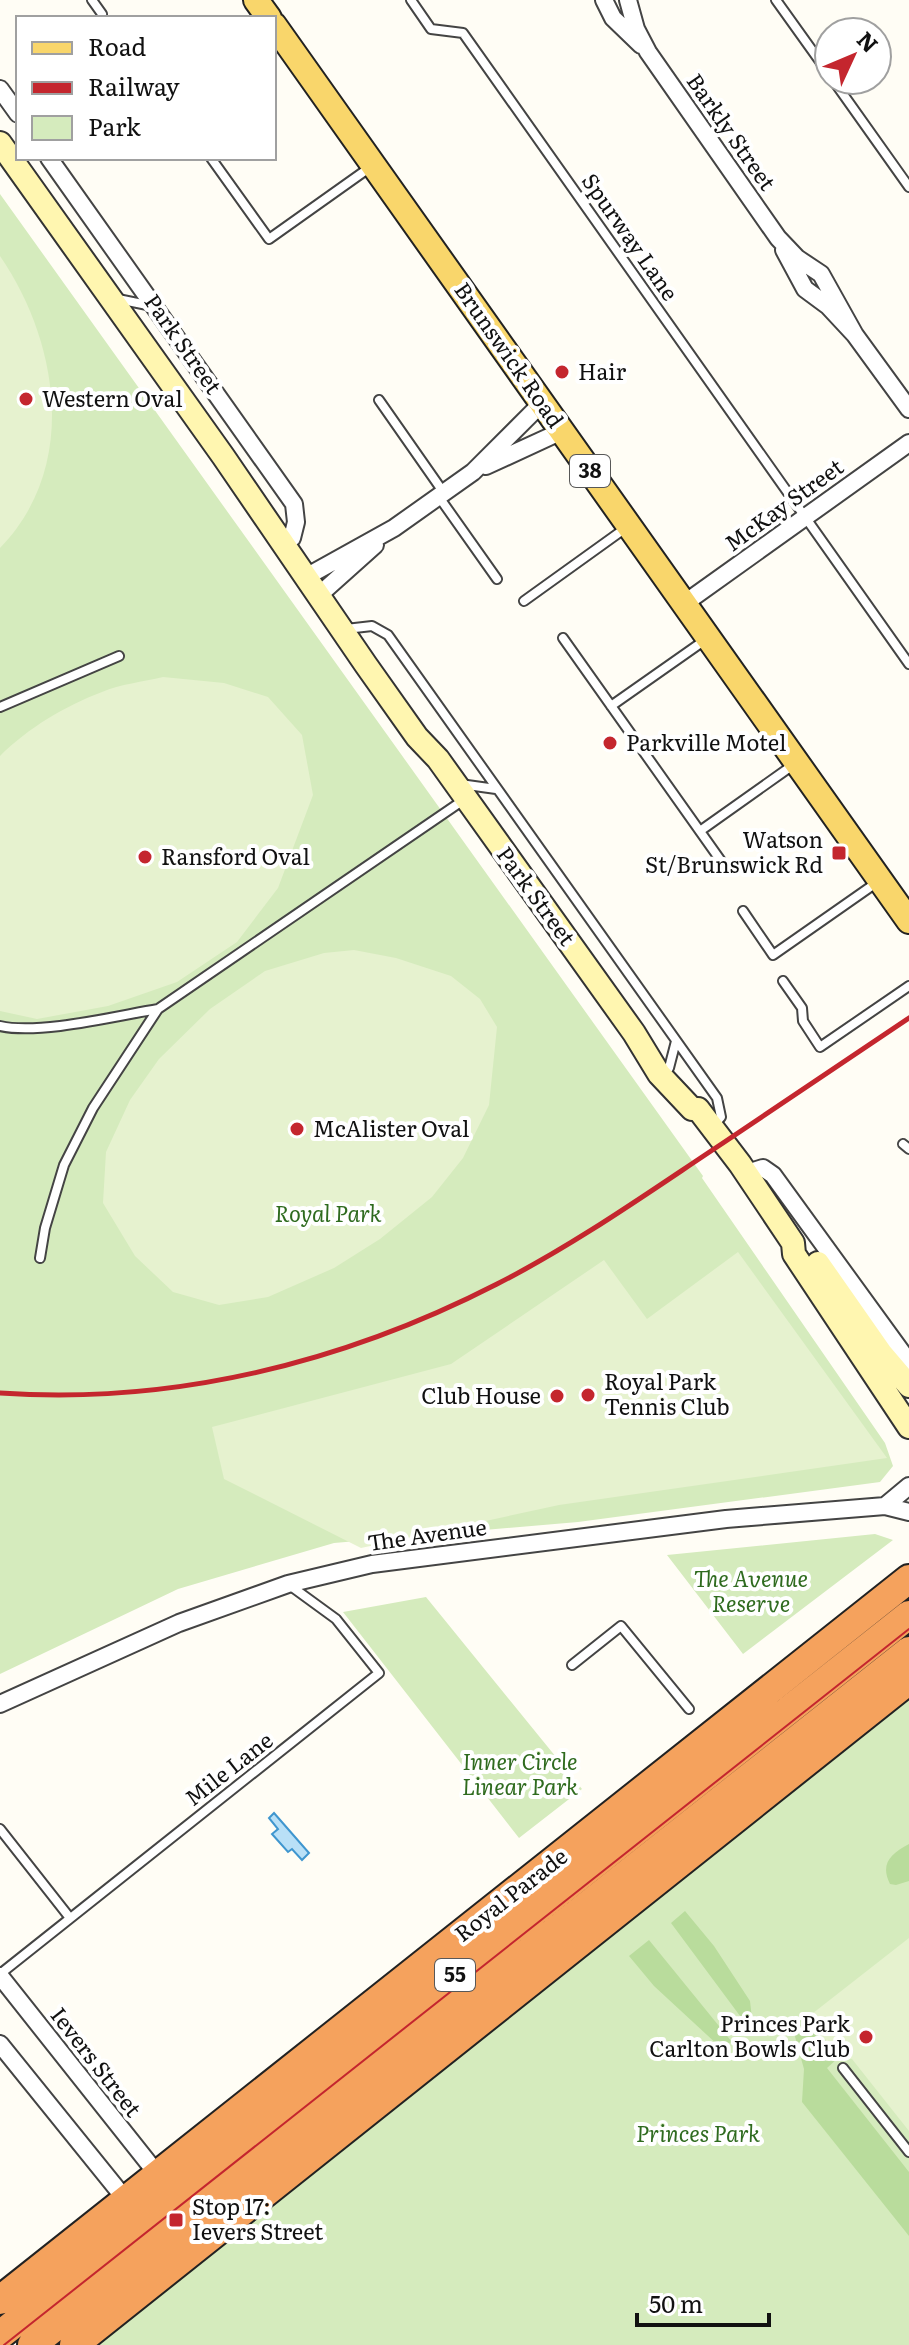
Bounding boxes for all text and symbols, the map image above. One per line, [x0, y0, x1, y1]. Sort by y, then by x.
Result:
legend [16, 16, 276, 160]
north arrow [813, 16, 893, 96]
text: N [850, 23, 887, 59]
text: Road [88, 28, 147, 63]
street label: Barkly Street [680, 66, 785, 196]
text: Railway [88, 68, 180, 103]
text: Park [88, 108, 141, 143]
street label: Spurway Lane [575, 166, 687, 307]
street label: Brunswick Road [448, 274, 573, 434]
street label: Park Street [138, 286, 231, 400]
place label: Hair [578, 354, 627, 387]
marker: Hair [553, 363, 571, 381]
place label: Western Oval [42, 381, 183, 414]
marker: Western Oval [17, 390, 35, 408]
street label: McKay Street [717, 449, 849, 558]
road number: 38 [570, 455, 610, 487]
place label: Parkville Motel [626, 725, 786, 758]
marker: Parkville Motel [601, 734, 619, 752]
place label: Watson St/Brunswick Rd [645, 822, 823, 880]
place label: Ransford Oval [161, 839, 310, 872]
street label: Park Street [490, 839, 585, 952]
marker: Watson St/Brunswick Rd [830, 844, 848, 862]
marker: Ransford Oval [136, 848, 154, 866]
place label: McAlister Oval [313, 1111, 469, 1144]
marker: McAlister Oval [288, 1120, 306, 1138]
park label: Royal Park [275, 1196, 382, 1229]
place label: Royal Park Tennis Club [604, 1364, 730, 1422]
place label: Club House [421, 1378, 541, 1411]
marker: Royal Park Tennis Club [579, 1386, 597, 1404]
marker: Club House [548, 1387, 566, 1405]
street label: The Avenue [365, 1509, 489, 1558]
park label: The Avenue Reserve [694, 1561, 808, 1619]
street label: Mile Lane [177, 1723, 279, 1813]
park label: Inner Circle Linear Park [462, 1744, 578, 1802]
street label: Royal Parade [447, 1839, 574, 1949]
road number: 55 [435, 1959, 475, 1991]
street label: Ievers Street [44, 1999, 151, 2123]
place label: Princes Park Carlton Bowls Club [649, 2006, 851, 2064]
marker: Princes Park Carlton Bowls Club [857, 2028, 875, 2046]
park label: Princes Park [636, 2116, 760, 2149]
place label: Stop 17: Ievers Street [192, 2189, 323, 2247]
marker: Stop 17: Ievers Street [167, 2211, 185, 2229]
scale bar [637, 2277, 769, 2327]
text: 50 m [649, 2285, 703, 2320]

